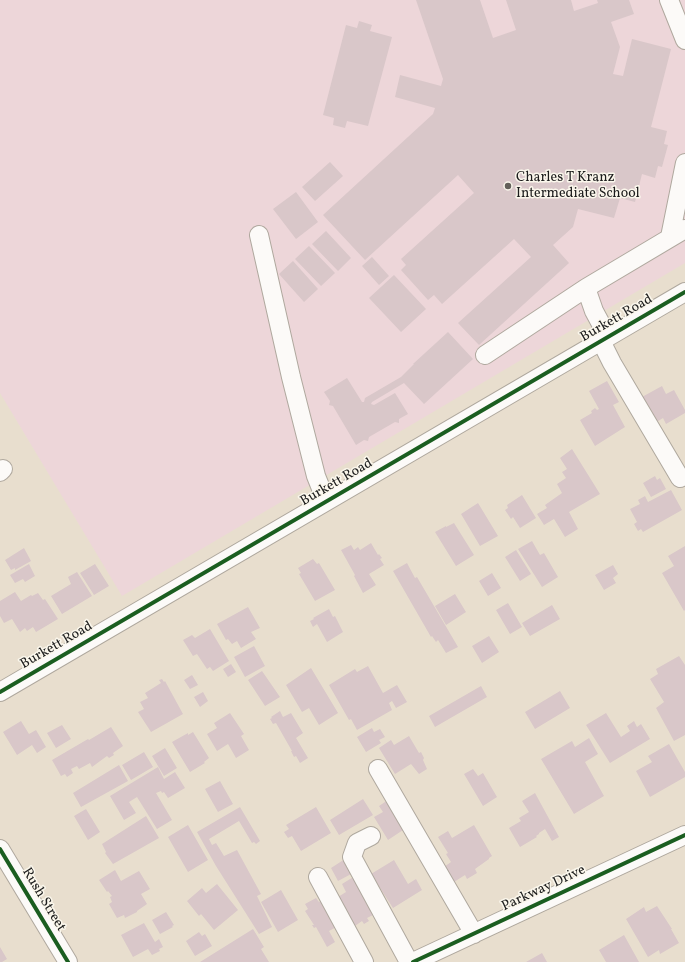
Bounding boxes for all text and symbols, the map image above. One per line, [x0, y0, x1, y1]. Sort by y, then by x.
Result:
place label: Charles T Kranz Intermediate School [516, 170, 640, 202]
marker: Charles T Kranz Intermediate School [503, 181, 513, 191]
street label: Burkett Road [578, 292, 656, 346]
street label: Burkett Road [298, 456, 376, 510]
street label: Burkett Road [18, 619, 96, 673]
street label: Parkway Drive [499, 862, 589, 916]
street label: Rush Street [17, 865, 69, 935]

